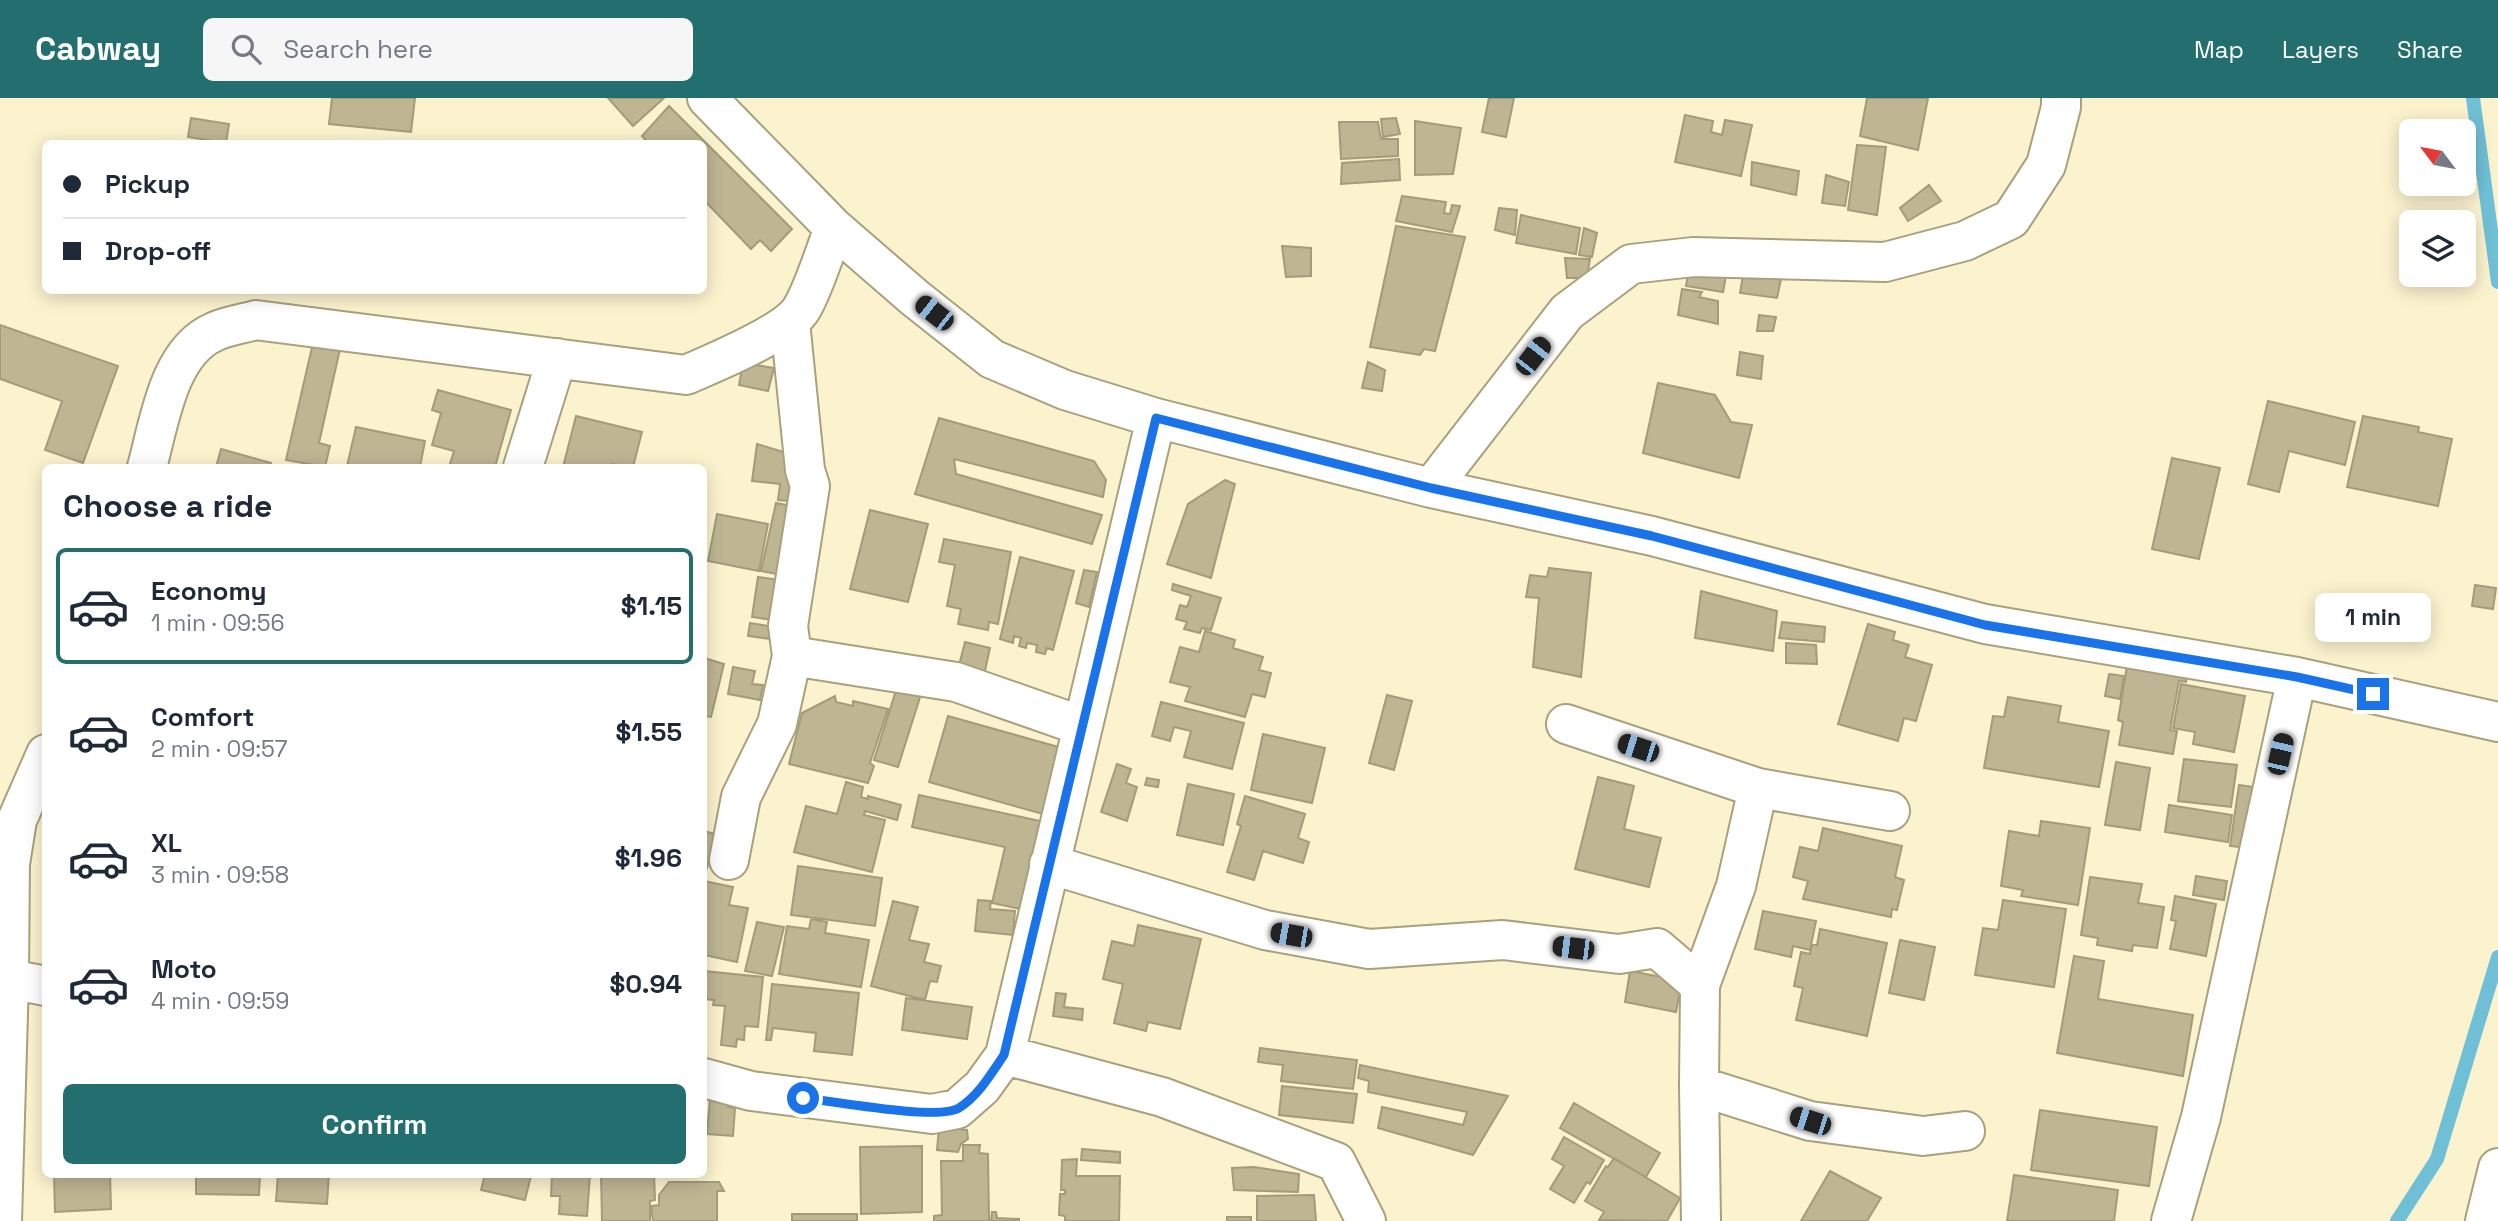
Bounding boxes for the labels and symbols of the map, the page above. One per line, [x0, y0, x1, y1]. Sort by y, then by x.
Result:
north arrow [2399, 119, 2476, 196]
car [911, 292, 958, 334]
car [1512, 333, 1555, 379]
callout: 1 min [2315, 592, 2431, 642]
route end [2357, 678, 2389, 710]
car [2266, 731, 2295, 777]
car [1615, 732, 1662, 764]
car [1269, 921, 1314, 949]
car [1551, 935, 1596, 961]
route start [787, 1082, 819, 1114]
car [1787, 1105, 1834, 1137]

